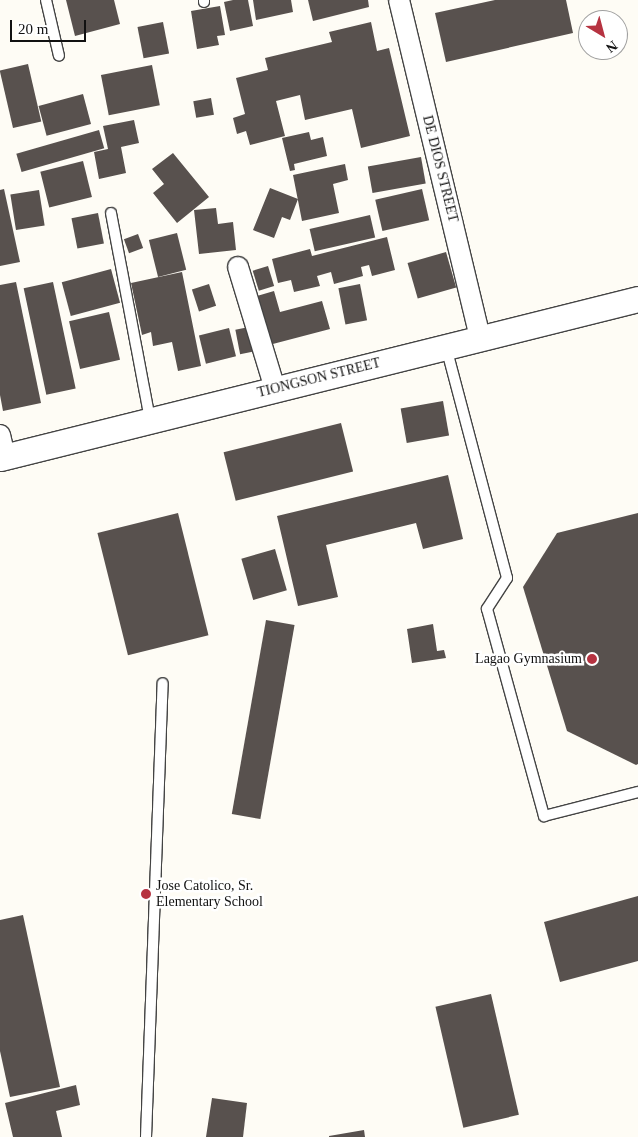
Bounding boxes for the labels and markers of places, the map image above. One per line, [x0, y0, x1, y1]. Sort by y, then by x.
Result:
place label: Lagao Gymnasium [475, 651, 582, 667]
marker: Lagao Gymnasium [586, 653, 598, 665]
place label: Jose Catolico, Sr. Elementary School [156, 878, 263, 910]
marker: Jose Catolico, Sr. Elementary School [140, 888, 152, 900]

